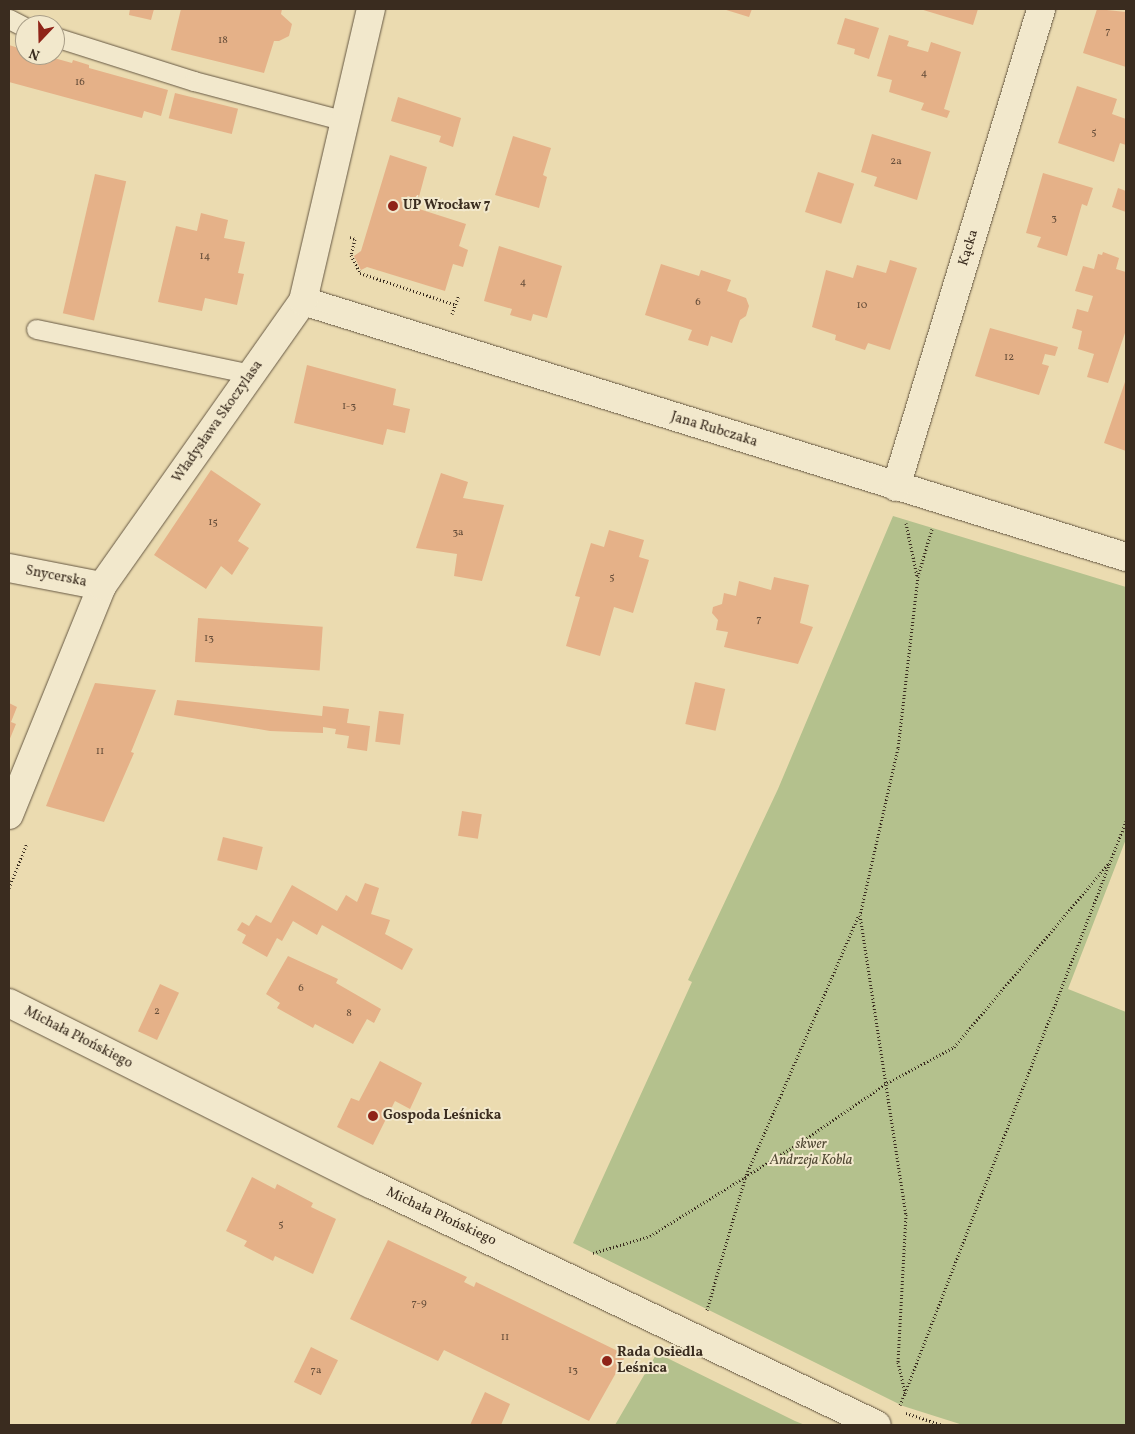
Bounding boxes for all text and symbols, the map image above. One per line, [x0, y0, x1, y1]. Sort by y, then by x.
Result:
north arrow [15, 15, 65, 65]
house number: 7 [1105, 25, 1111, 39]
house number: 18 [218, 34, 228, 48]
text: N [27, 43, 43, 64]
house number: 4 [921, 67, 927, 81]
house number: 16 [75, 76, 85, 90]
house number: 5 [1091, 126, 1097, 140]
house number: 2a [890, 155, 902, 169]
place label: UP Wrocław 7 [403, 198, 491, 214]
marker: UP Wrocław 7 [387, 200, 399, 212]
house number: 3 [1051, 212, 1057, 226]
street label: Kącka [956, 228, 982, 268]
house number: 14 [200, 250, 210, 264]
house number: 4 [520, 276, 526, 290]
house number: 6 [695, 296, 701, 310]
house number: 10 [857, 299, 867, 313]
house number: 12 [1004, 351, 1014, 365]
street label: Władysława Skoczylasa [169, 358, 267, 486]
house number: 1-3 [342, 400, 356, 414]
street label: Jana Rubczaka [669, 409, 759, 451]
house number: 15 [208, 516, 218, 530]
house number: 3a [452, 526, 464, 540]
street label: Snycerska [24, 563, 88, 591]
house number: 5 [609, 571, 615, 585]
house number: 7 [756, 613, 762, 627]
house number: 13 [204, 632, 214, 646]
house number: 11 [96, 745, 104, 759]
house number: 6 [298, 982, 304, 996]
street label: Michała Płońskiego [21, 1003, 135, 1073]
house number: 2 [154, 1005, 160, 1019]
house number: 8 [346, 1007, 352, 1021]
place label: Gospoda Leśnicka [383, 1108, 501, 1124]
marker: Gospoda Leśnicka [367, 1110, 379, 1122]
park label: skwer Andrzeja Kobla [770, 1137, 852, 1170]
street label: Michała Płońskiego [383, 1184, 499, 1250]
house number: 5 [278, 1218, 284, 1232]
house number: 7-9 [411, 1297, 427, 1311]
house number: 11 [501, 1331, 509, 1345]
place label: Rada Osiedla Leśnica [617, 1345, 703, 1378]
marker: Rada Osiedla Leśnica [601, 1355, 613, 1367]
house number: 7a [311, 1364, 321, 1378]
house number: 13 [568, 1364, 578, 1378]

